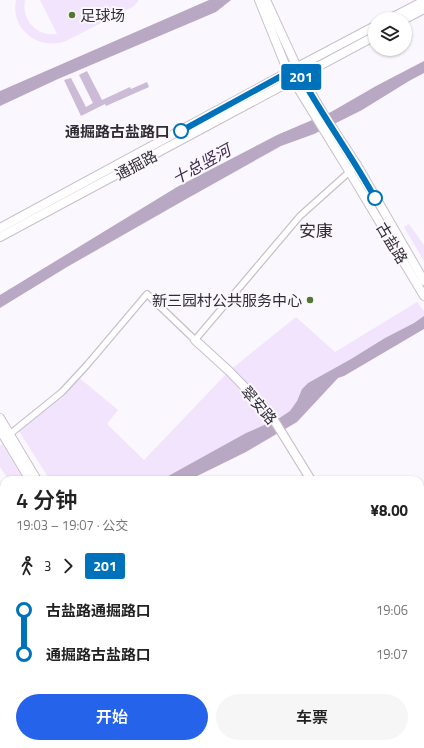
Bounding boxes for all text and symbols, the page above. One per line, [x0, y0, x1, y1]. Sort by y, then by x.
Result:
place label: 足球场 [80, 4, 125, 27]
marker: 足球场 [67, 10, 77, 20]
map controls [368, 12, 412, 56]
button: layers [368, 12, 412, 56]
line badge: 201 [278, 64, 324, 90]
text: 201 [289, 66, 313, 87]
place label: 通掘路古盐路口 [65, 120, 170, 143]
marker: 通掘路古盐路口 [173, 123, 189, 139]
water label: 十总竖河 [167, 137, 237, 190]
street label: 通掘路 [111, 144, 161, 186]
unlabelled marker [367, 190, 383, 206]
district label: 安康 [299, 218, 333, 244]
street label: 古盐路 [371, 218, 413, 268]
place label: 新三园村公共服务中心 [152, 289, 302, 312]
marker: 新三园村公共服务中心 [305, 295, 315, 305]
street label: 翠安路 [236, 380, 282, 430]
text: 4 分钟 [16, 483, 77, 517]
text: ¥8.00 [371, 499, 408, 522]
text: 19:03 – 19:07 · 公交 [16, 515, 128, 535]
icon: walk [16, 555, 38, 577]
icon: forward [57, 555, 79, 577]
text: 201 [93, 555, 117, 576]
text: 3 [44, 556, 51, 576]
text: 古盐路通掘路口 [46, 599, 151, 622]
text: 19:06 [376, 600, 408, 620]
text: 通掘路古盐路口 [46, 643, 151, 666]
text: 19:07 [376, 644, 408, 664]
button: 开始 [16, 694, 208, 740]
button: 车票 [216, 694, 408, 740]

